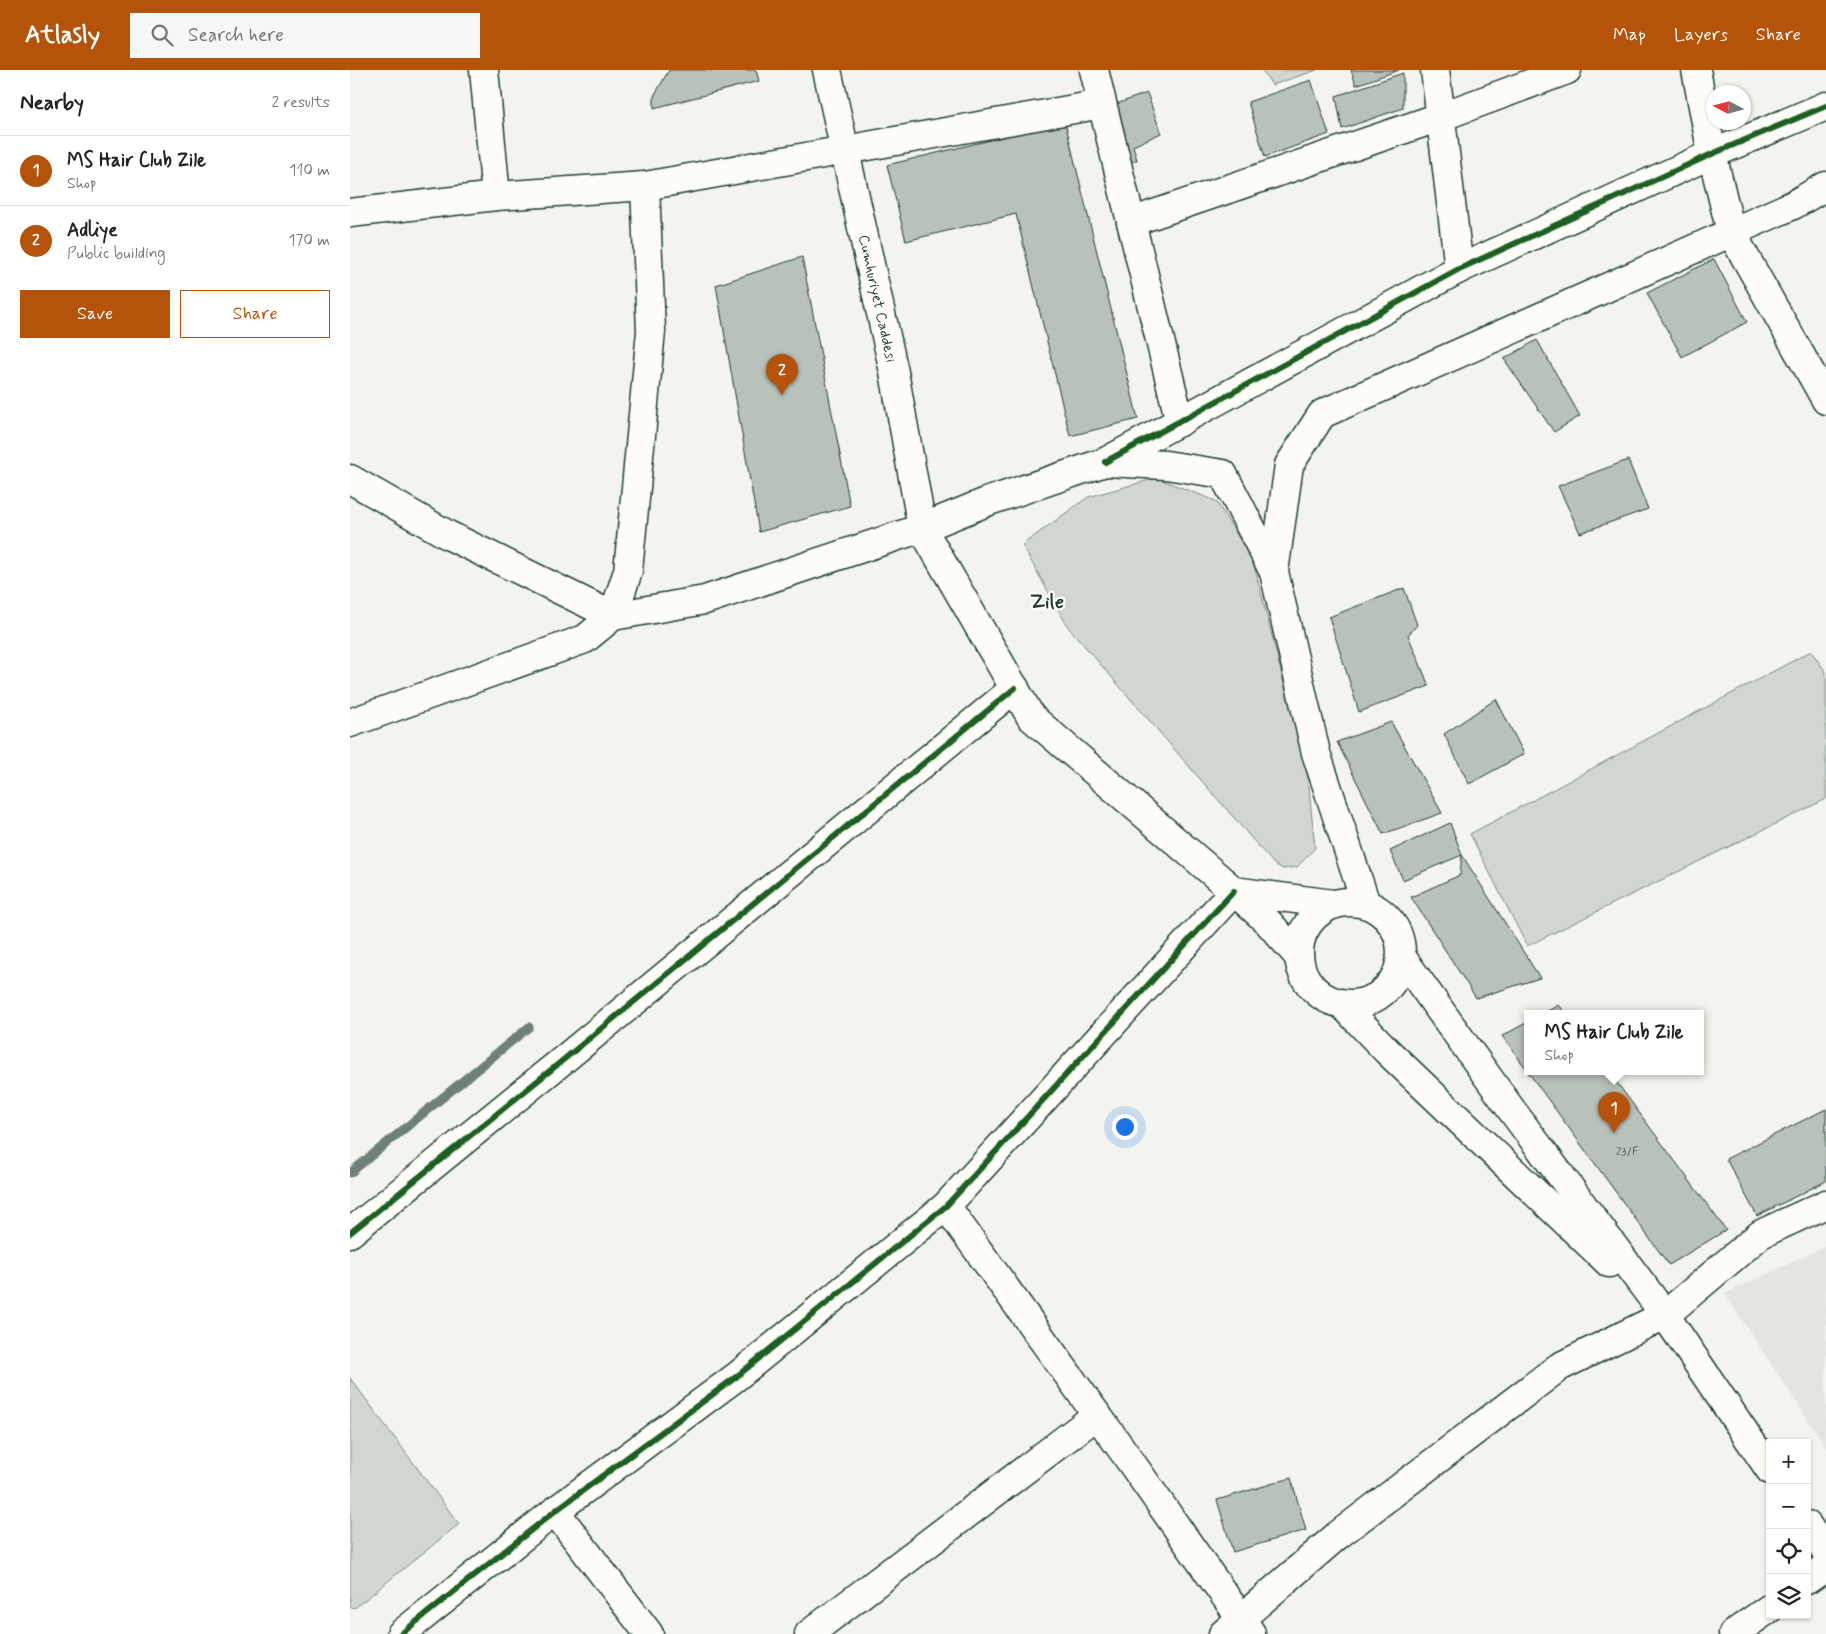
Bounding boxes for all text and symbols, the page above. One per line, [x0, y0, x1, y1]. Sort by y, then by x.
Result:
search box [130, 13, 480, 58]
text: Atlasly [25, 20, 100, 51]
icon: search [148, 21, 176, 49]
text: Search here [188, 23, 284, 48]
text: Map [1613, 23, 1646, 47]
text: Layers [1674, 23, 1728, 47]
text: Share [1756, 23, 1801, 47]
north arrow [1706, 85, 1751, 130]
text: Nearby [20, 89, 84, 117]
text: 2 results [272, 92, 330, 113]
text: MS Hair Club Zile [67, 148, 206, 173]
text: 1 [32, 160, 40, 181]
text: 110 m [289, 160, 330, 181]
text: Shop [67, 173, 96, 194]
text: Adliye [67, 218, 118, 243]
text: 2 [32, 230, 40, 251]
text: 170 m [288, 230, 330, 251]
street label: Cumhuriyet Caddesi [853, 233, 901, 364]
text: Public building [67, 243, 166, 264]
button: Save [20, 290, 170, 338]
button: Share [180, 290, 330, 338]
pin: 2 [766, 354, 798, 395]
district label: Zile [1030, 589, 1064, 616]
popup [1524, 1010, 1704, 1075]
text: MS Hair Club Zile [1545, 1020, 1684, 1045]
text: Shop [1545, 1045, 1574, 1066]
pin: 1 [1598, 1092, 1630, 1133]
your location [1112, 1114, 1138, 1140]
house number: 23/F [1616, 1144, 1638, 1160]
map controls [1766, 1439, 1811, 1619]
button: + [1766, 1439, 1811, 1484]
button: − [1766, 1484, 1811, 1529]
button: locate [1766, 1529, 1811, 1574]
button: layers [1766, 1574, 1811, 1619]

